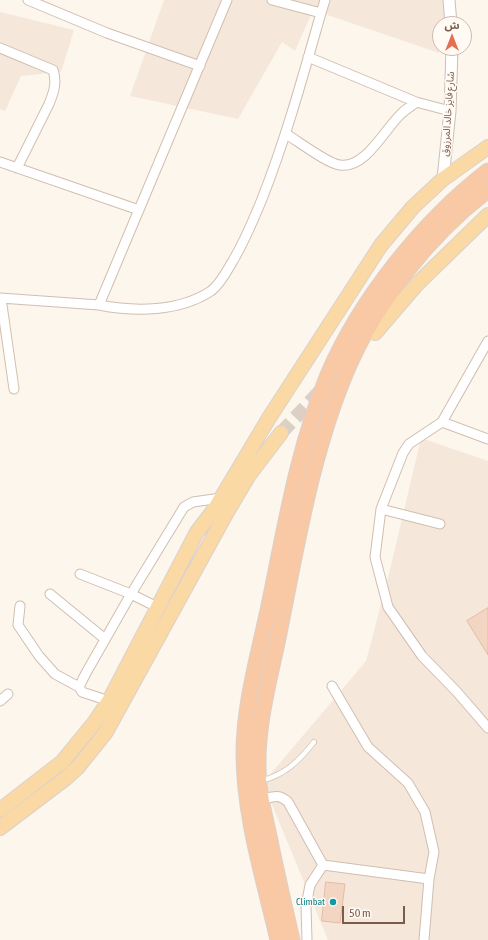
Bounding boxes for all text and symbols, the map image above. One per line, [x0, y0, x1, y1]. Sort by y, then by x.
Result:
north arrow [432, 16, 472, 56]
text: ش [444, 19, 460, 31]
street label: شارع فايز خالد المرزوق [439, 71, 457, 157]
place label: Climbat [296, 896, 325, 908]
marker: Climbat [328, 897, 338, 907]
scale bar [344, 898, 407, 924]
text: 50 m [349, 906, 371, 920]

